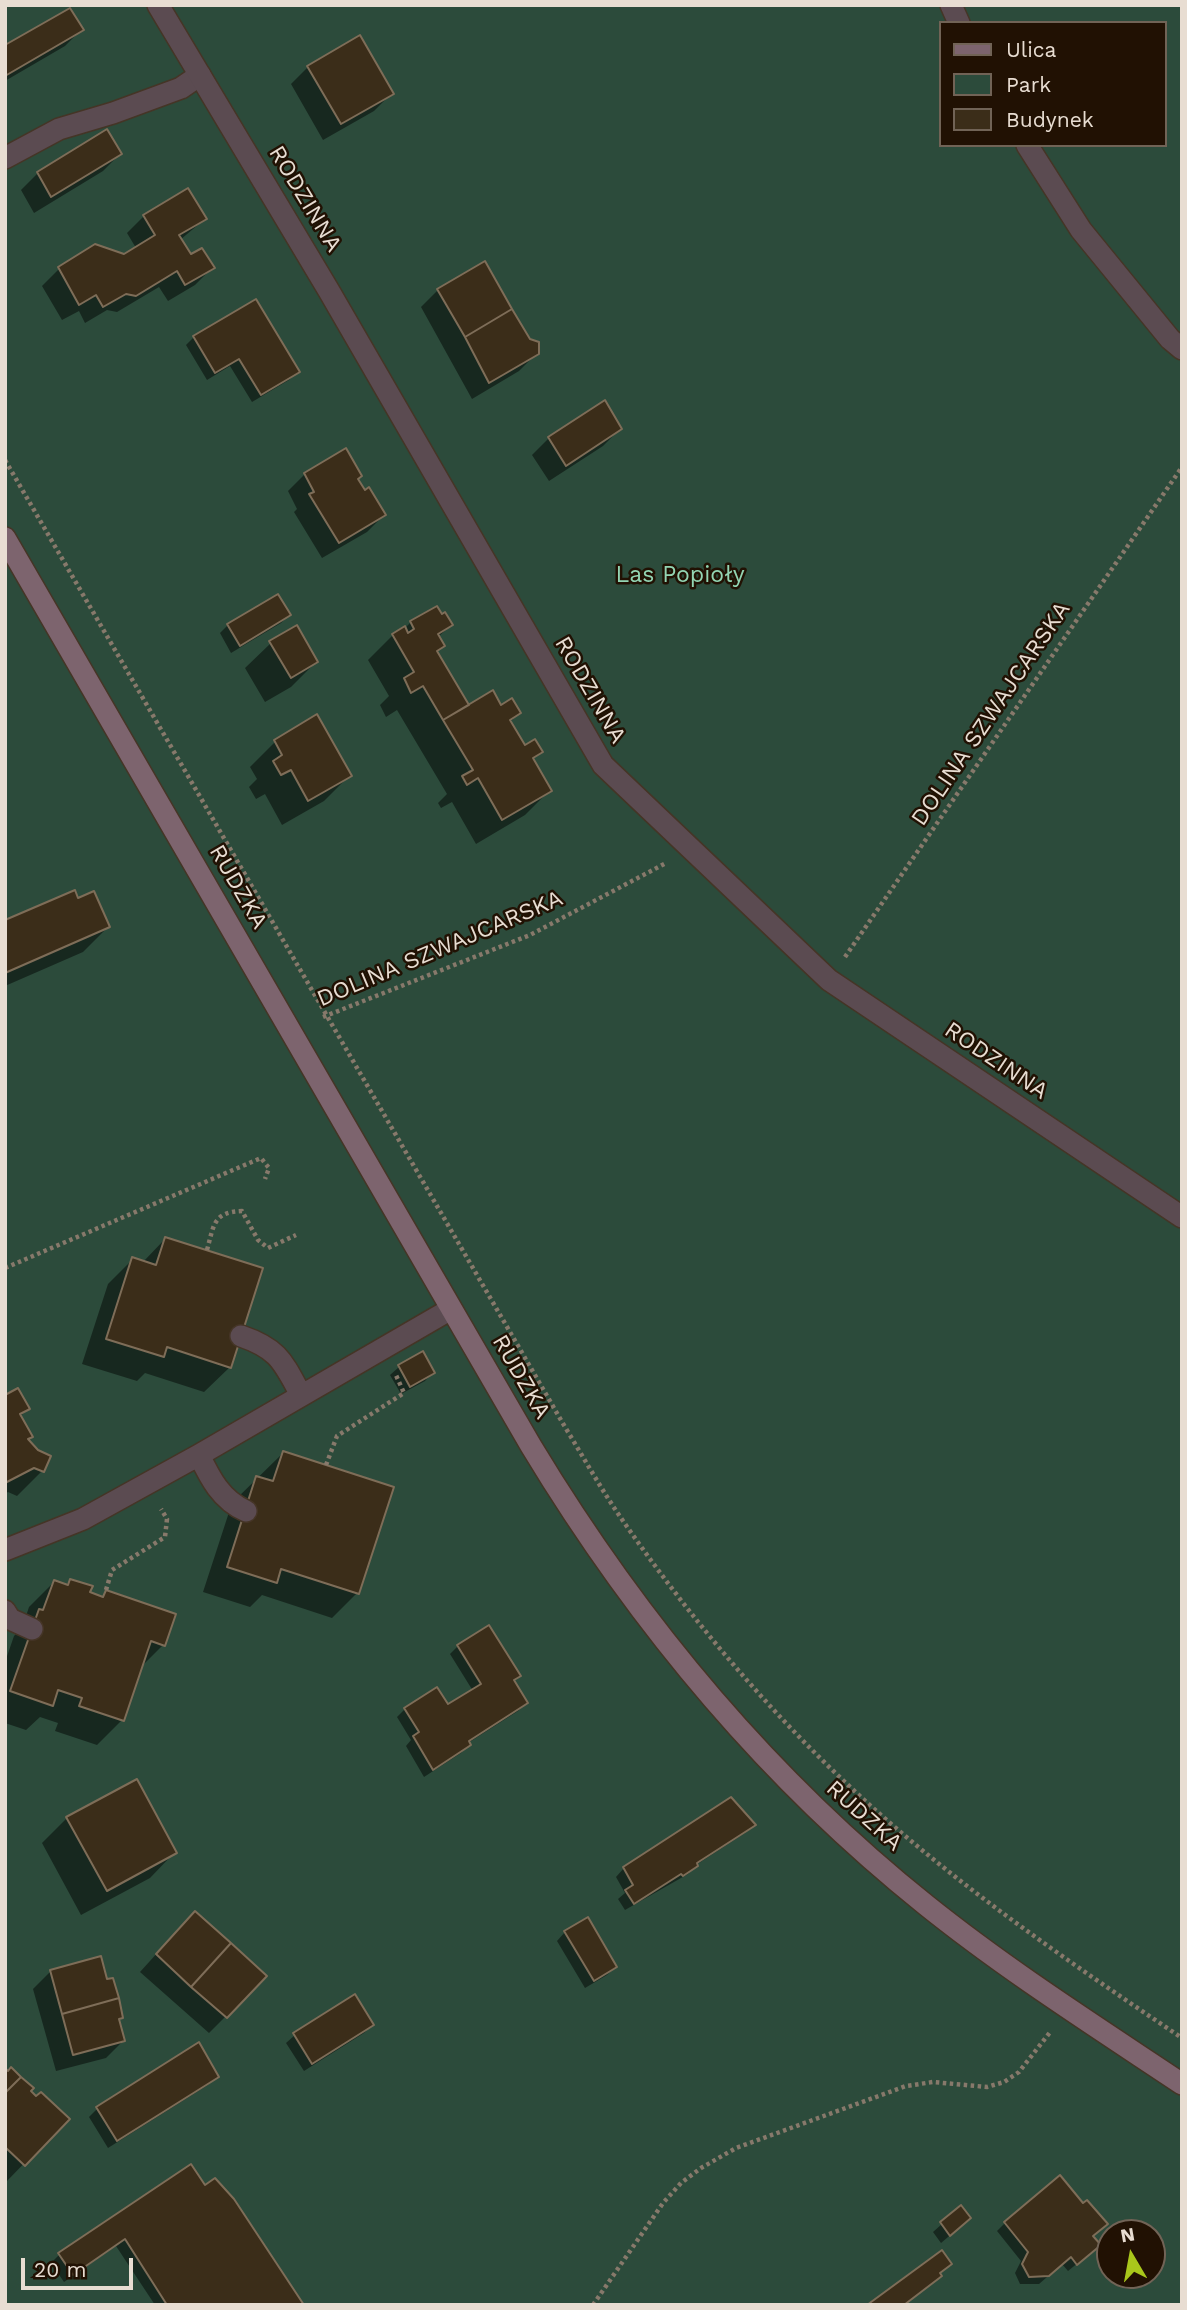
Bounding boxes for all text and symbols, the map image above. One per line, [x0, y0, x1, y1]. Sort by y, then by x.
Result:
legend [939, 21, 1166, 147]
text: Ulica [1006, 37, 1056, 62]
text: Park [1006, 72, 1051, 97]
text: Budynek [1006, 107, 1094, 132]
street label: RODZINNA [263, 141, 347, 257]
park label: Las Popioły [615, 561, 745, 589]
street label: DOLINA SZWAJCARSKA [906, 597, 1076, 831]
street label: RODZINNA [548, 632, 632, 748]
street label: RUDZKA [203, 840, 273, 934]
street label: DOLINA SZWAJCARSKA [313, 885, 567, 1013]
street label: RODZINNA [939, 1016, 1053, 1106]
street label: RUDZKA [486, 1330, 556, 1424]
street label: RUDZKA [820, 1775, 908, 1857]
north arrow [1096, 2219, 1166, 2289]
text: N [1119, 2222, 1137, 2247]
scale bar [24, 2244, 136, 2288]
text: 20 m [34, 2257, 86, 2282]

